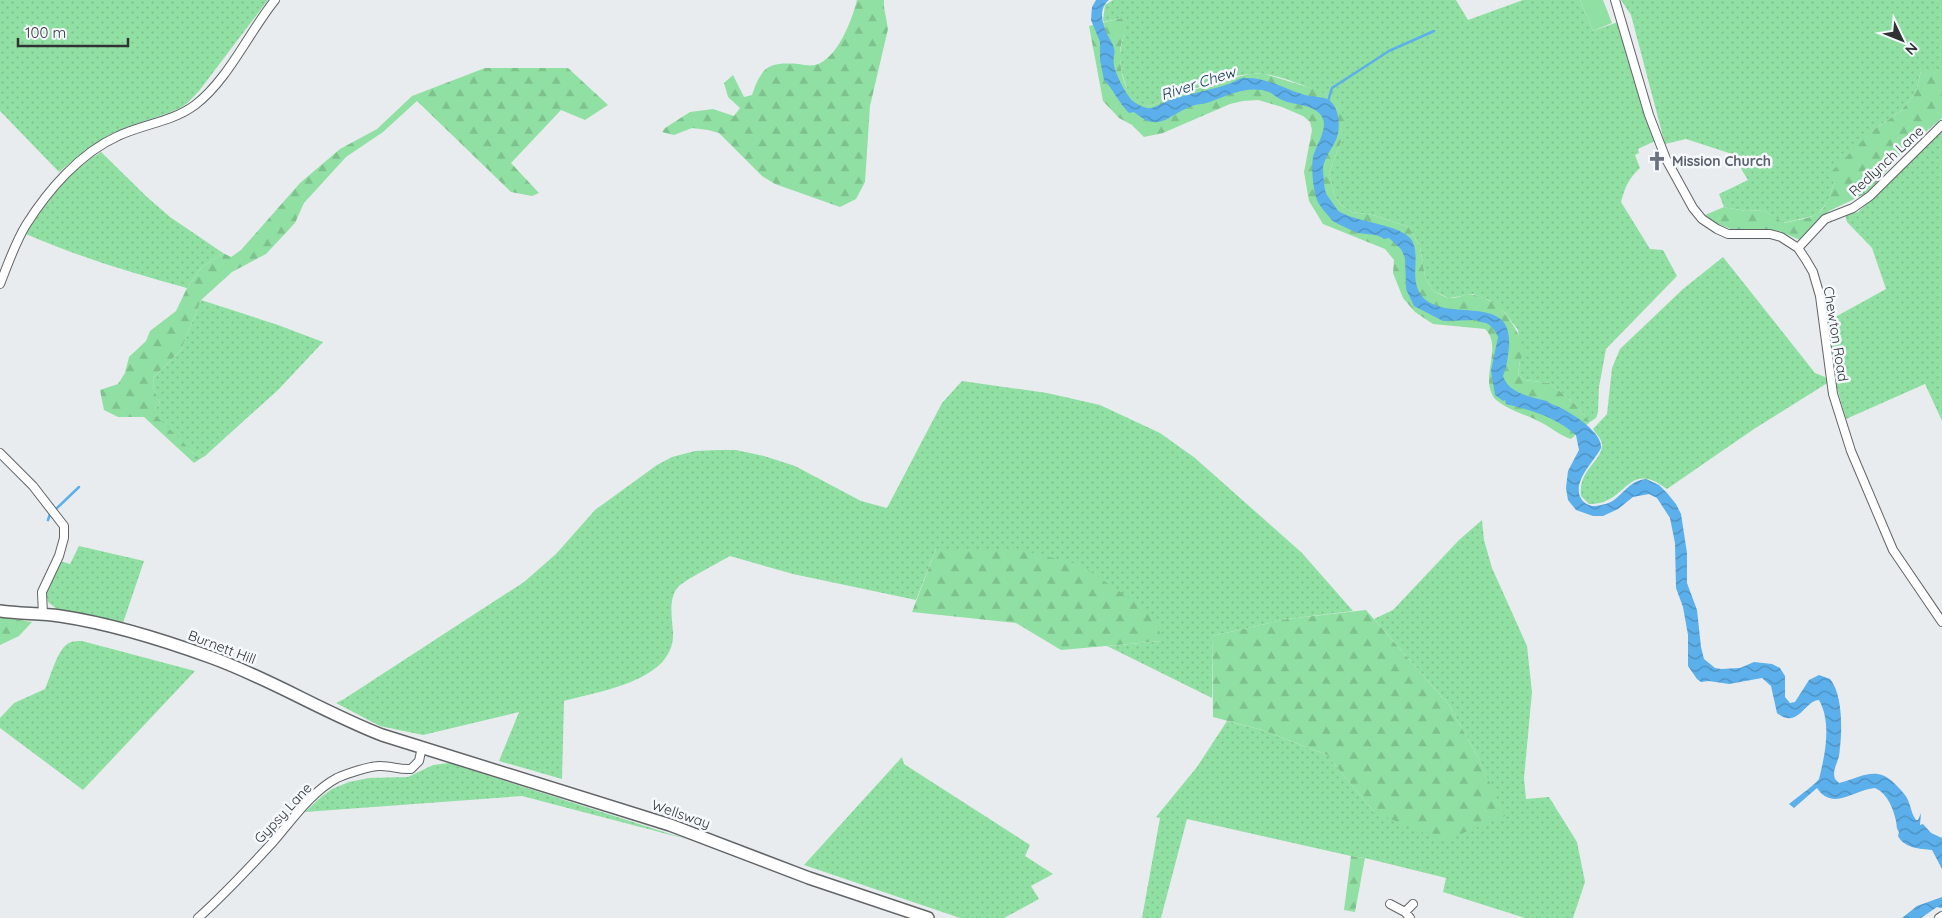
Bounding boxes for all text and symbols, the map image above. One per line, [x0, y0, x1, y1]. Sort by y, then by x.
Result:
scale bar [18, 15, 128, 47]
north arrow [1877, 15, 1927, 65]
text: 100 m [25, 23, 66, 42]
text: N [1901, 39, 1922, 59]
water label: River Chew [1158, 61, 1239, 104]
street label: Redlynch Lane [1845, 122, 1927, 200]
church icon: Mission Church [1646, 150, 1668, 172]
place label: Mission Church [1672, 152, 1771, 170]
street label: Chewton Road [1820, 285, 1852, 383]
street label: Burnett Hill [185, 626, 259, 668]
street label: Gypsy Lane [250, 779, 316, 847]
street label: Wellsway [649, 796, 713, 832]

